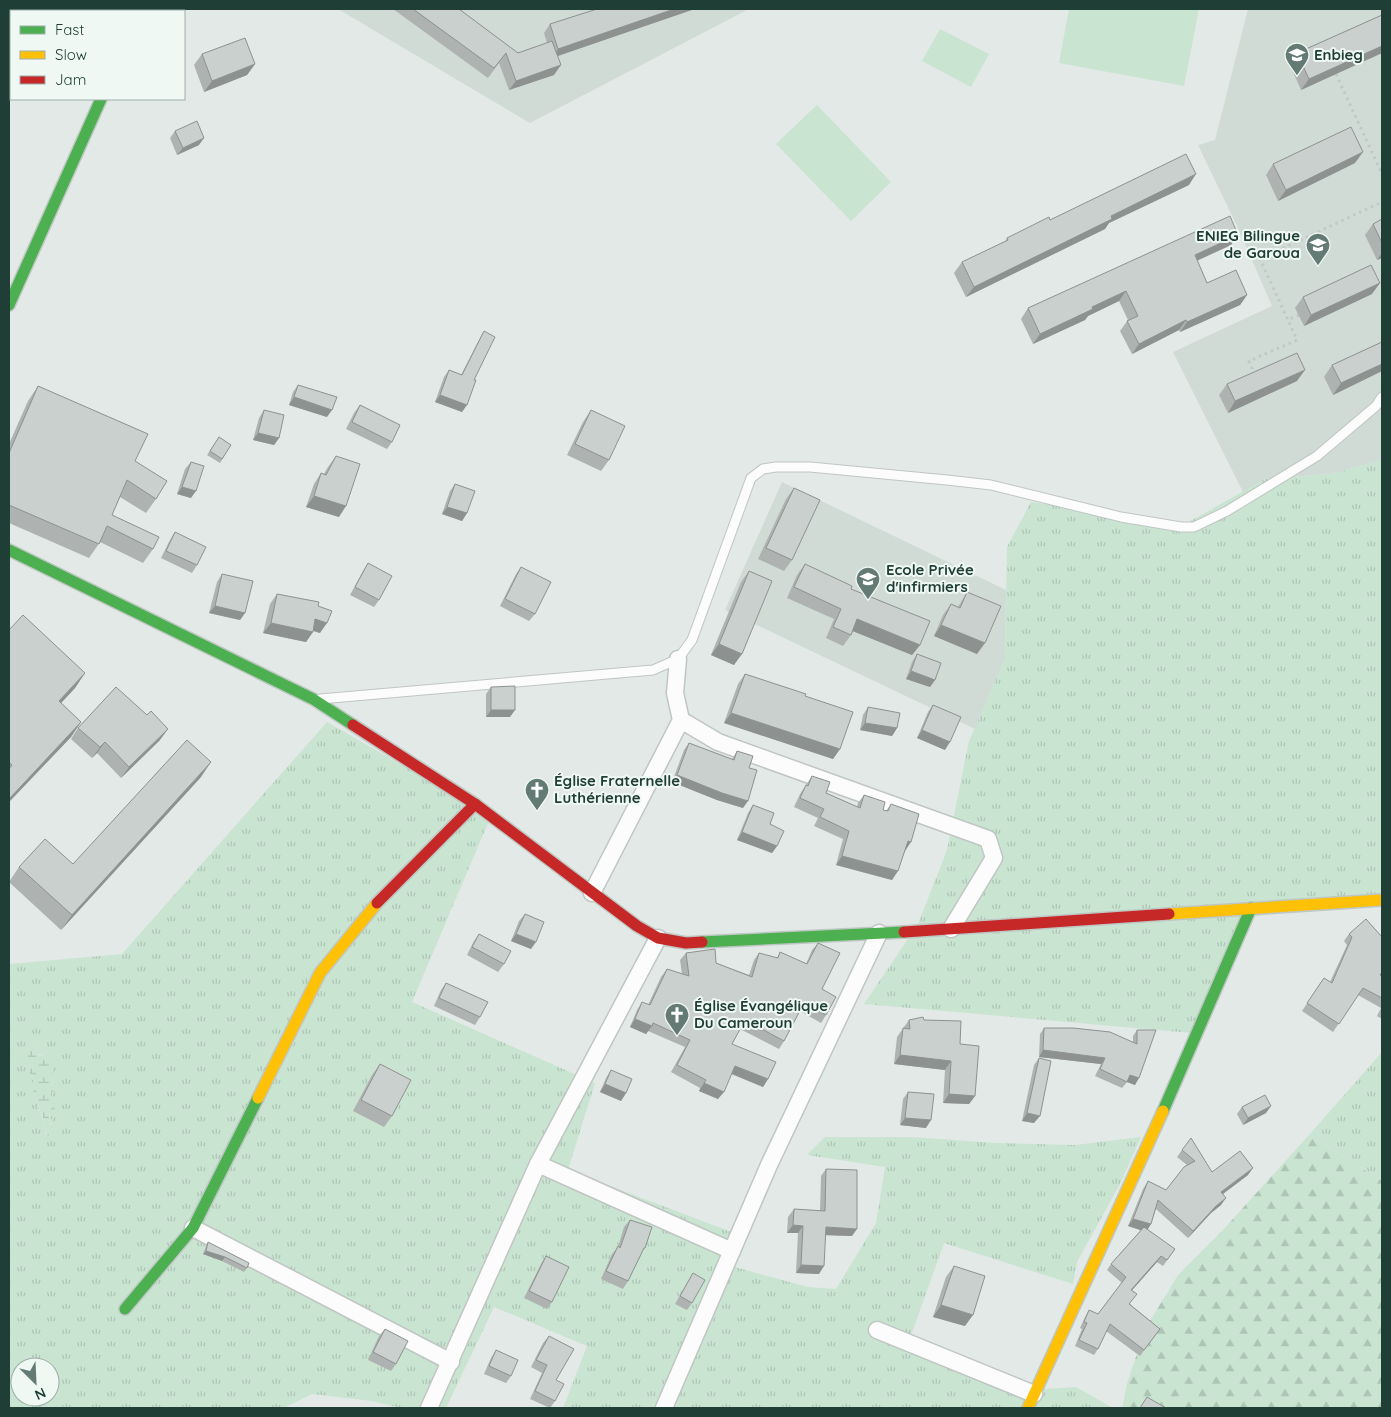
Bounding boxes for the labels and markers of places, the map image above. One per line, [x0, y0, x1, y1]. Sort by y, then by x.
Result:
school or university icon: Enbieg [1284, 42, 1310, 76]
place label: Enbieg [1314, 45, 1363, 64]
place label: ENIEG Bilingue de Garoua [1196, 226, 1300, 262]
school or university icon: ENIEG Bilingue de Garoua [1305, 232, 1331, 266]
place label: Ecole Privée d'infirmiers [886, 560, 974, 596]
school or university icon: Ecole Privée d'infirmiers [855, 566, 881, 600]
place label: Église Fraternelle Luthérienne [554, 771, 680, 807]
church icon: Église Fraternelle Luthérienne [524, 777, 550, 811]
place label: Église Évangélique Du Cameroun [694, 996, 828, 1032]
church icon: Église Évangélique Du Cameroun [664, 1002, 690, 1036]

